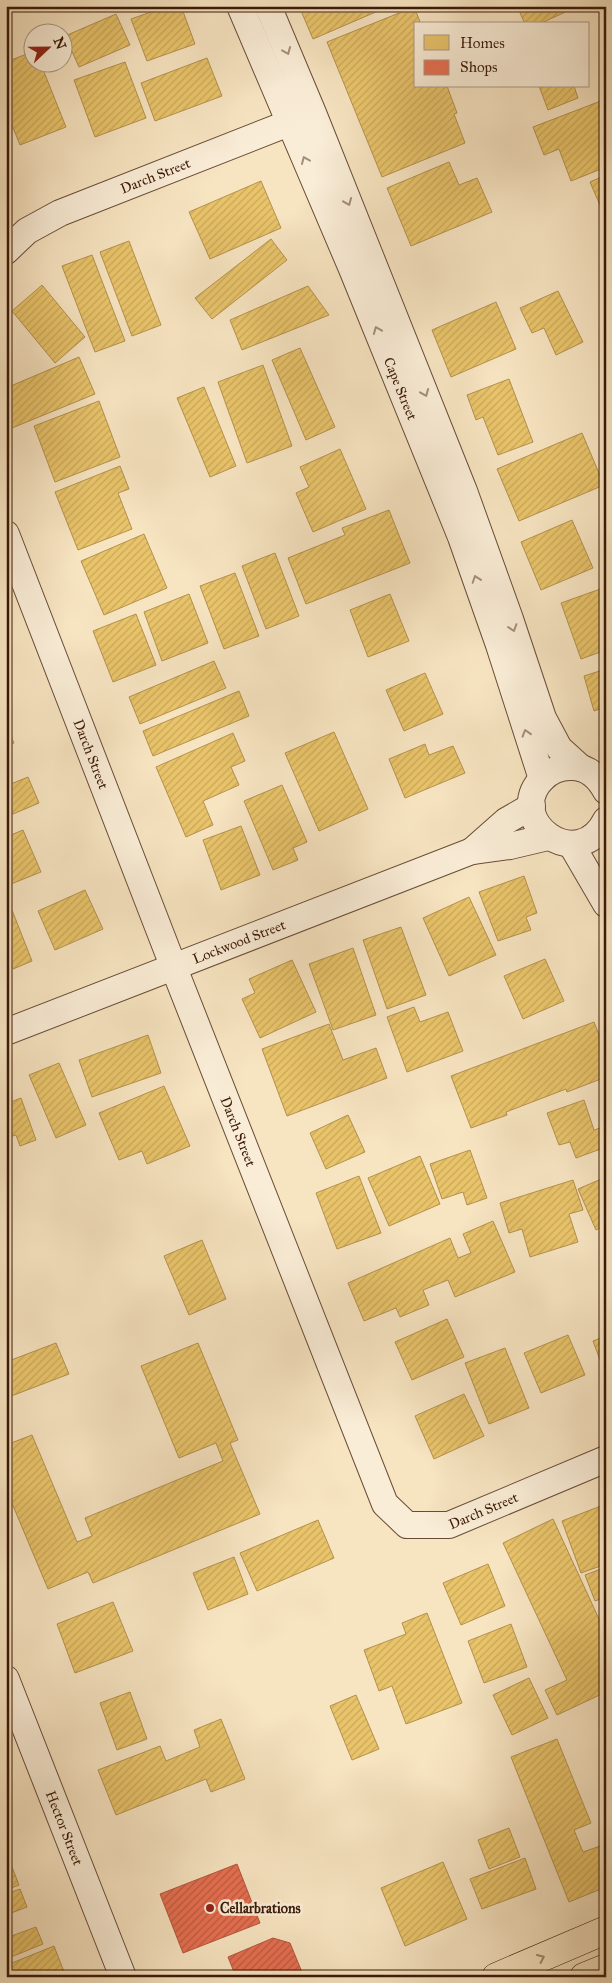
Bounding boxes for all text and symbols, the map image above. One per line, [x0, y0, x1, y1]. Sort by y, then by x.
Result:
north arrow [22, 22, 72, 72]
legend [414, 22, 590, 88]
text: Homes [460, 34, 505, 52]
text: N [49, 35, 70, 52]
one-way arrow [281, 46, 292, 55]
text: Shops [460, 58, 498, 76]
street label: Darch Street [118, 154, 193, 197]
one-way arrow [301, 156, 312, 165]
one-way arrow [342, 197, 352, 206]
one-way arrow [373, 326, 384, 335]
street label: Cape Street [380, 355, 421, 423]
one-way arrow [420, 389, 430, 397]
one-way arrow [472, 575, 482, 584]
one-way arrow [507, 623, 517, 631]
street label: Darch Street [70, 717, 112, 792]
one-way arrow [522, 730, 532, 738]
street label: Lockwood Street [190, 916, 288, 967]
street label: Darch Street [217, 1094, 260, 1169]
street label: Darch Street [446, 1488, 521, 1533]
street label: Hector Street [42, 1788, 87, 1868]
place label: Cellarbrations [220, 1900, 301, 1917]
marker: Cellarbrations [204, 1902, 216, 1914]
one-way arrow [536, 1954, 545, 1965]

